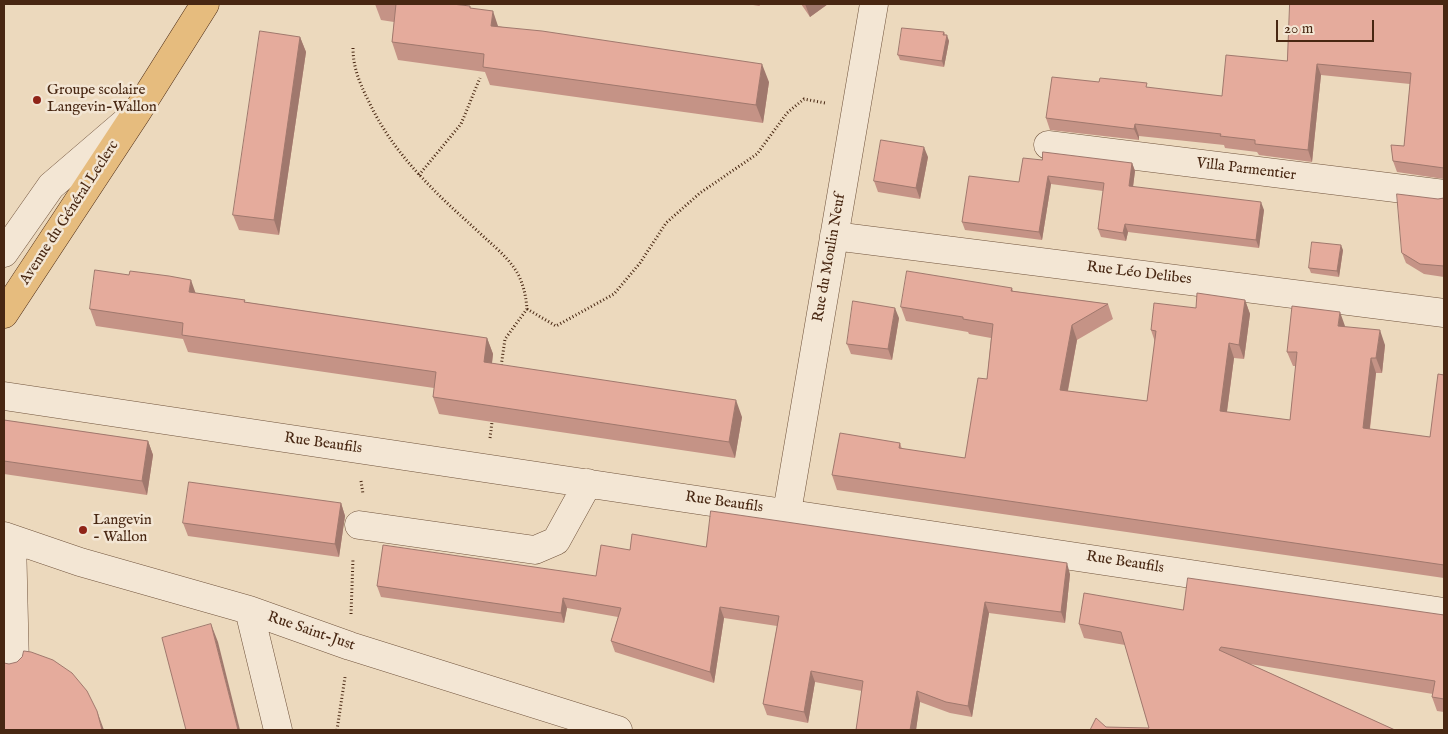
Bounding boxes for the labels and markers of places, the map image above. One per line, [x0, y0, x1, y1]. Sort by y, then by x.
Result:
place label: Groupe scolaire Langevin-Wallon [47, 82, 157, 117]
marker: Groupe scolaire Langevin-Wallon [31, 94, 43, 106]
place label: Langevin - Wallon [93, 512, 152, 547]
marker: Langevin - Wallon [77, 524, 89, 536]

